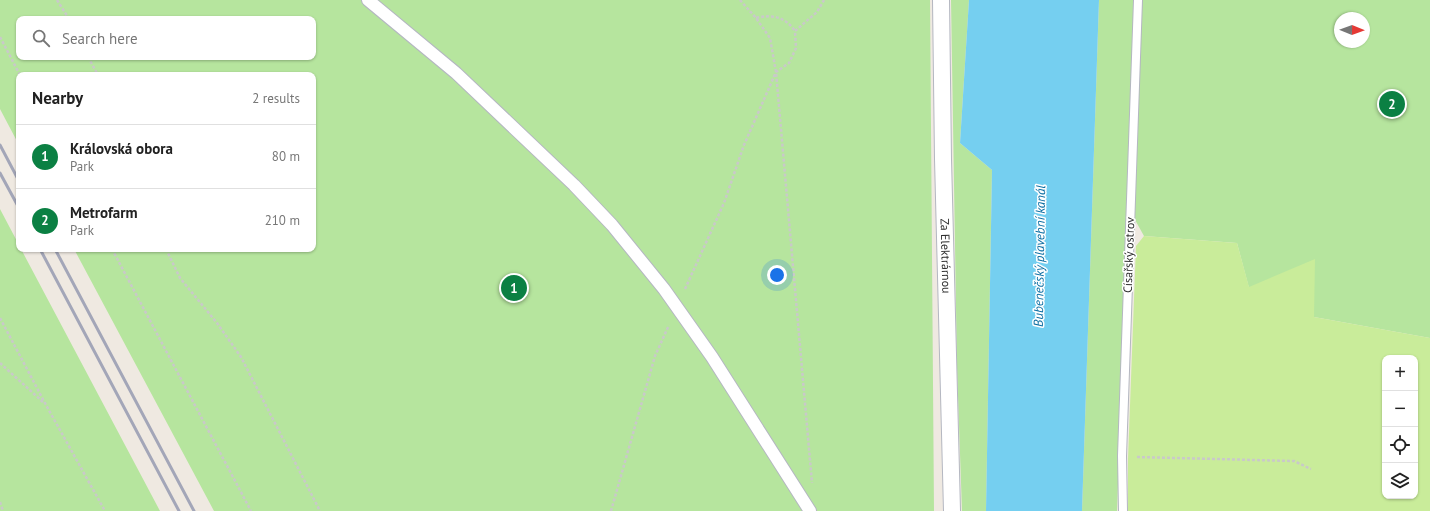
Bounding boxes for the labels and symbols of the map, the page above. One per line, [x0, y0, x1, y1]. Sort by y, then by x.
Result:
north arrow [1334, 12, 1370, 48]
pin: 2 [1379, 89, 1405, 119]
water label: Bubenečský plavební kanál [1030, 185, 1049, 327]
street label: Císařský ostrov [1120, 217, 1137, 293]
street label: Za Elektrárnou [938, 218, 954, 294]
your location [767, 265, 787, 285]
pin: 1 [501, 273, 527, 303]

